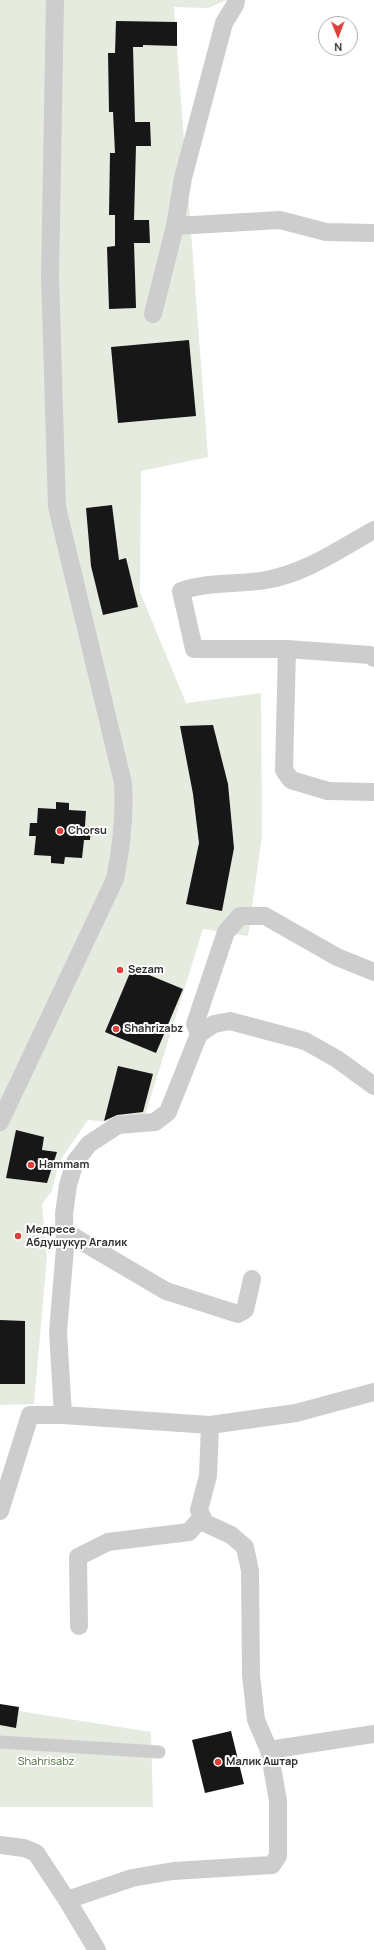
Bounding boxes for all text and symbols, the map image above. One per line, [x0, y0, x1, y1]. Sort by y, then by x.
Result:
north arrow [318, 16, 358, 56]
text: N [334, 40, 342, 55]
place label: Chorsu [68, 824, 107, 838]
marker: Chorsu [55, 826, 65, 836]
place label: Sezam [128, 963, 164, 977]
marker: Sezam [115, 965, 125, 975]
place label: Shahrizabz [124, 1022, 183, 1036]
marker: Shahrizabz [111, 1024, 121, 1034]
place label: Hammam [39, 1158, 89, 1172]
marker: Hammam [26, 1160, 36, 1170]
place label: Медресе Абдушукур Агалик [26, 1223, 127, 1249]
marker: Медресе Абдушукур Агалик [13, 1231, 23, 1241]
park label: Shahrisabz [18, 1755, 74, 1769]
place label: Малик Аштар [226, 1755, 298, 1769]
marker: Малик Аштар [213, 1757, 223, 1767]

